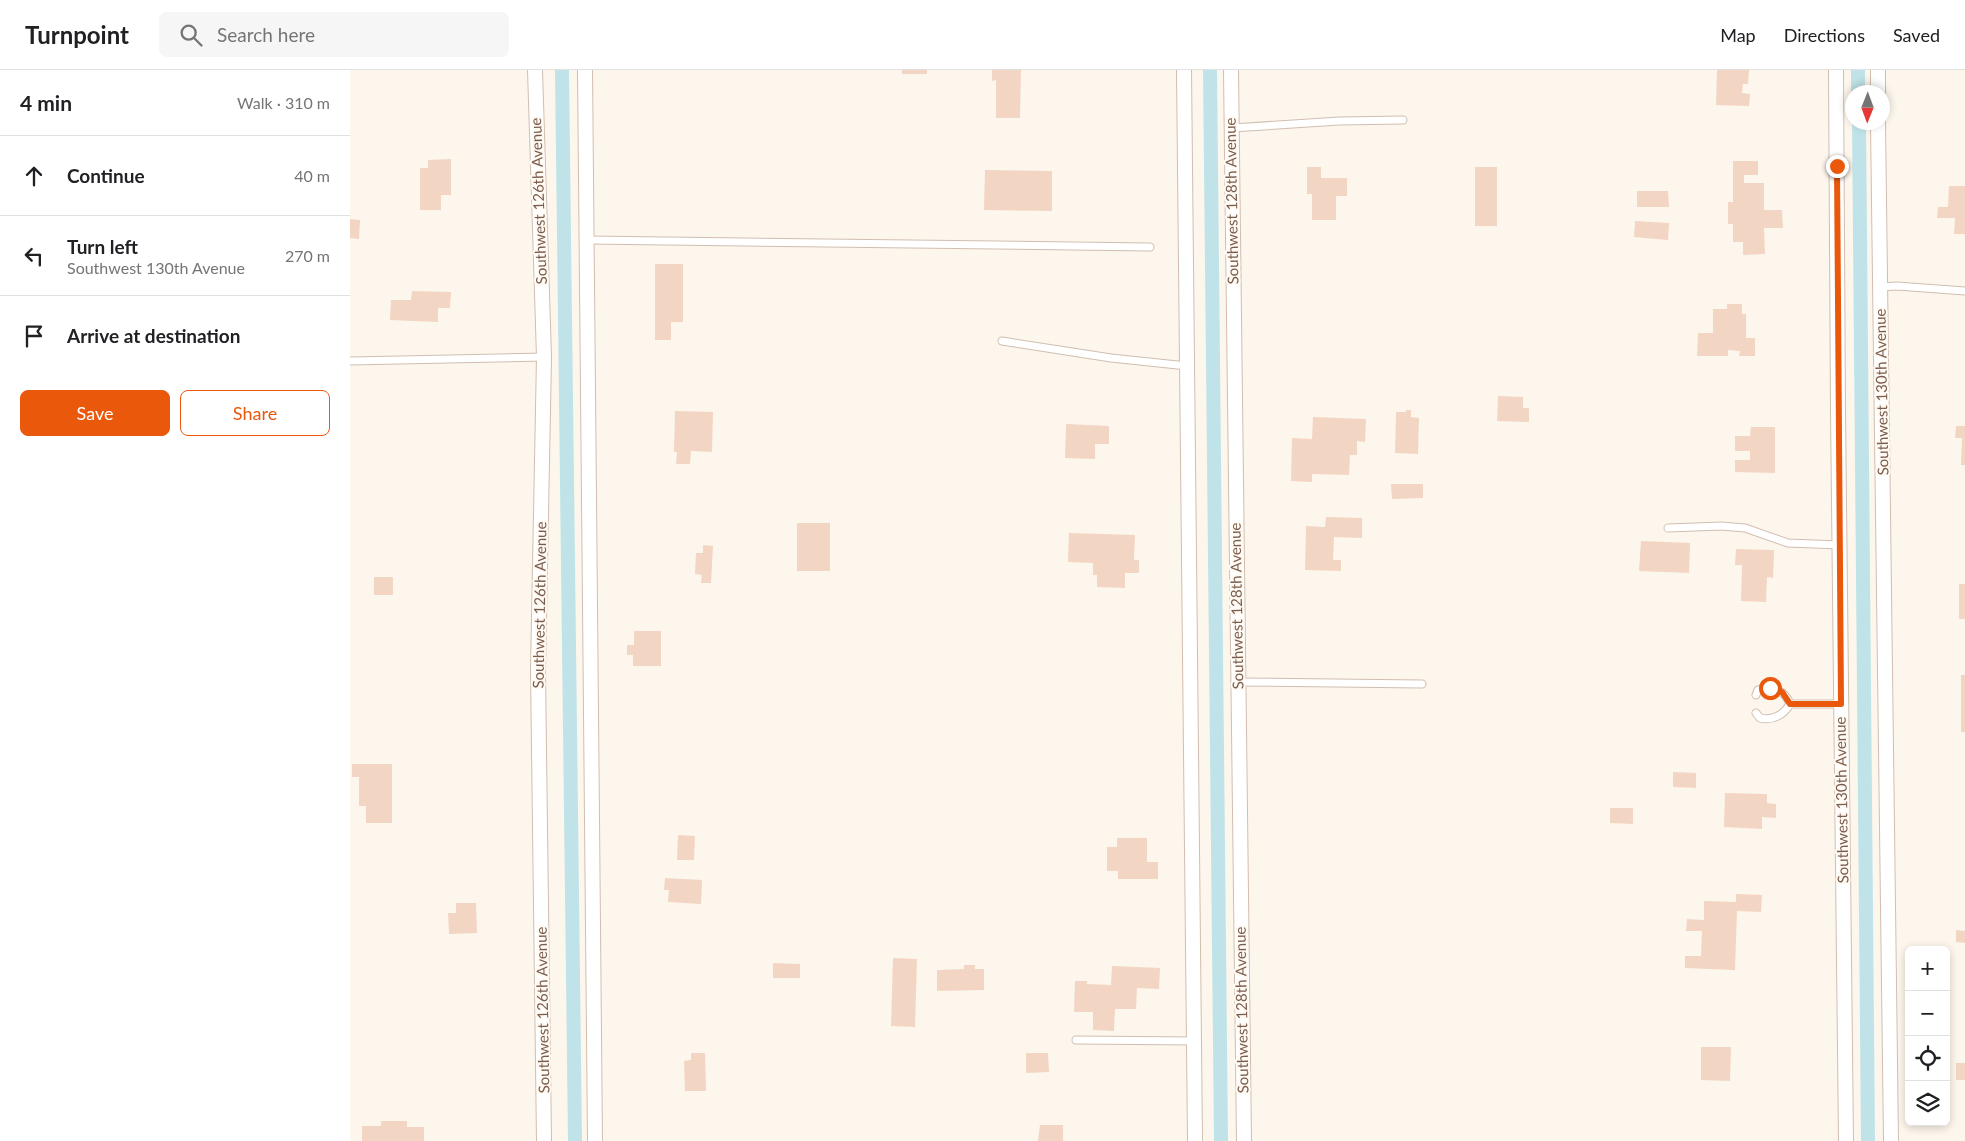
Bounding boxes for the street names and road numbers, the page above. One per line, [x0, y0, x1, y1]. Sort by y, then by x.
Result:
street label: Southwest 126th Avenue [526, 117, 550, 285]
street label: Southwest 128th Avenue [1221, 117, 1241, 285]
street label: Southwest 130th Avenue [1871, 308, 1891, 476]
street label: Southwest 126th Avenue [529, 521, 549, 689]
street label: Southwest 128th Avenue [1226, 522, 1246, 690]
street label: Southwest 130th Avenue [1831, 716, 1851, 884]
street label: Southwest 126th Avenue [532, 926, 552, 1094]
street label: Southwest 128th Avenue [1231, 926, 1251, 1094]

